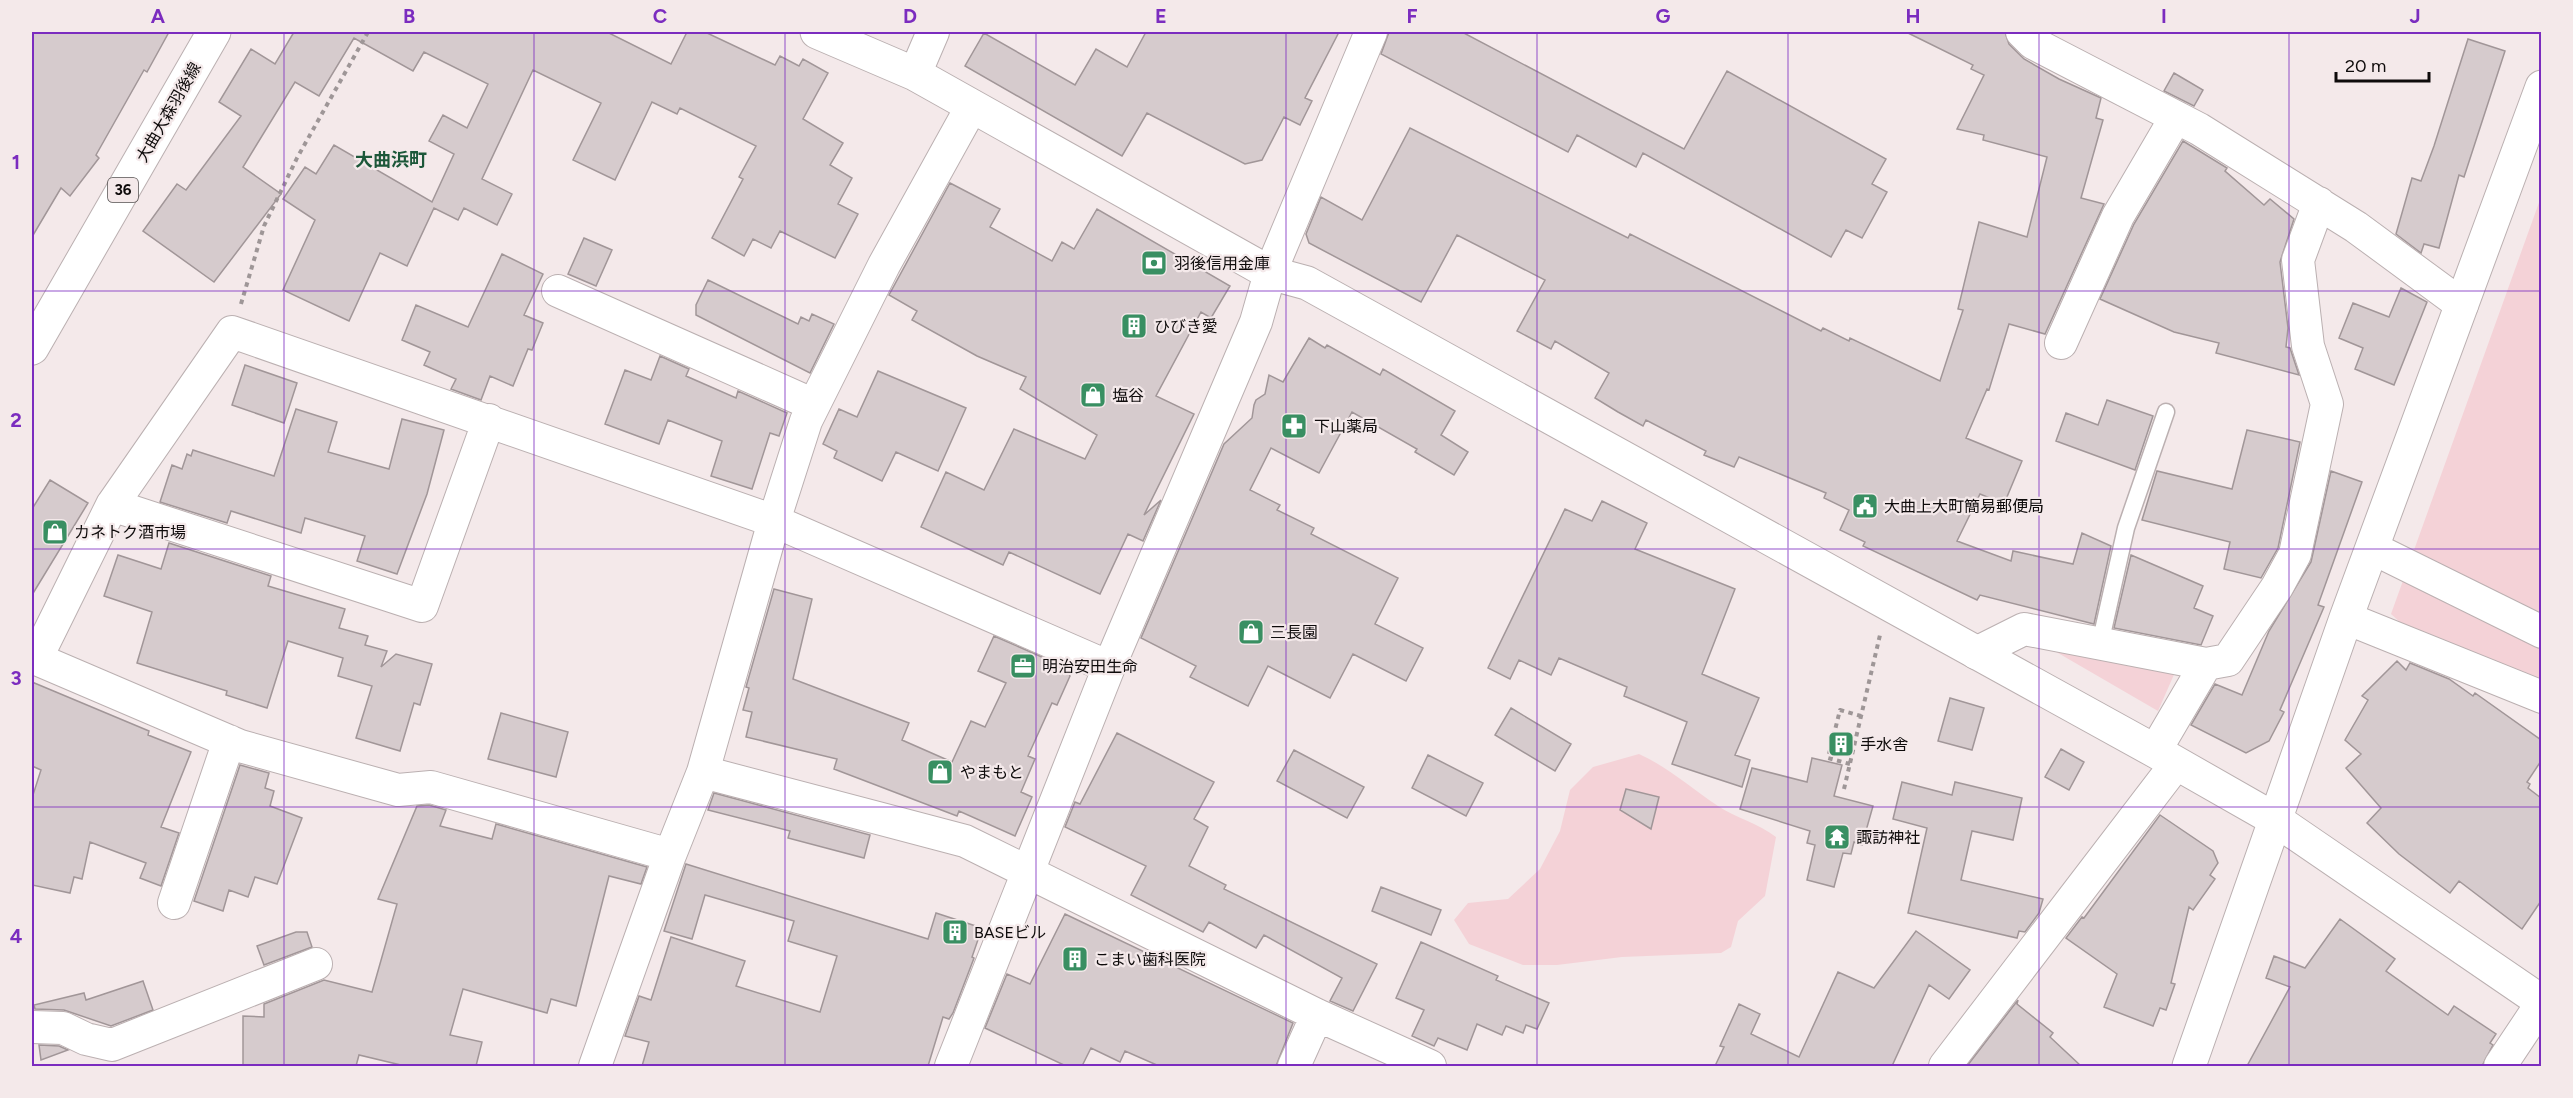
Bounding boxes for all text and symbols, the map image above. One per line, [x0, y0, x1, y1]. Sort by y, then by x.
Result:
text: A [151, 4, 166, 28]
text: B [403, 4, 415, 28]
text: C [653, 4, 667, 28]
text: D [903, 4, 917, 28]
text: E [1155, 4, 1167, 28]
text: F [1406, 4, 1418, 28]
text: G [1656, 4, 1671, 28]
text: H [1906, 4, 1921, 28]
text: I [2161, 4, 2167, 28]
text: J [2409, 4, 2421, 28]
scale bar [2336, 45, 2429, 83]
text: 20 m [2345, 55, 2386, 77]
street label: 大曲大森羽後線 [132, 59, 205, 166]
district label: 大曲浜町 [355, 149, 427, 171]
text: 1 [12, 150, 20, 174]
road number: 36 [108, 178, 138, 202]
bank icon: 羽後信用金庫 [1139, 248, 1169, 278]
place label: 羽後信用金庫 [1174, 254, 1270, 273]
building icon: ひびき愛 [1119, 311, 1149, 341]
place label: ひびき愛 [1154, 317, 1218, 336]
shop icon: 塩谷 [1078, 380, 1108, 410]
place label: 塩谷 [1112, 386, 1144, 405]
text: 2 [10, 408, 22, 432]
pharmacy icon: 下山薬局 [1279, 411, 1309, 441]
place label: 下山薬局 [1314, 417, 1378, 436]
public building icon: 大曲上大町簡易郵便局 [1850, 491, 1880, 521]
place label: 大曲上大町簡易郵便局 [1884, 497, 2044, 516]
shop icon: カネトク酒市場 [40, 517, 70, 547]
place label: カネトク酒市場 [74, 523, 186, 542]
shop icon: 三長園 [1236, 617, 1266, 647]
place label: 三長園 [1270, 623, 1318, 642]
office icon: 明治安田生命 [1008, 651, 1038, 681]
place label: 明治安田生命 [1042, 657, 1138, 676]
text: 3 [10, 666, 22, 690]
building icon: 手水舎 [1826, 729, 1856, 759]
place label: 手水舎 [1860, 735, 1908, 754]
shop icon: やまもと [925, 757, 955, 787]
place label: やまもと [960, 763, 1024, 782]
temple icon: 諏訪神社 [1822, 822, 1852, 852]
place label: 諏訪神社 [1856, 828, 1920, 847]
building icon: BASEビル [940, 917, 970, 947]
place label: BASEビル [974, 923, 1046, 942]
text: 4 [10, 924, 23, 948]
building icon: こまい歯科医院 [1060, 944, 1090, 974]
place label: こまい歯科医院 [1094, 950, 1206, 969]

